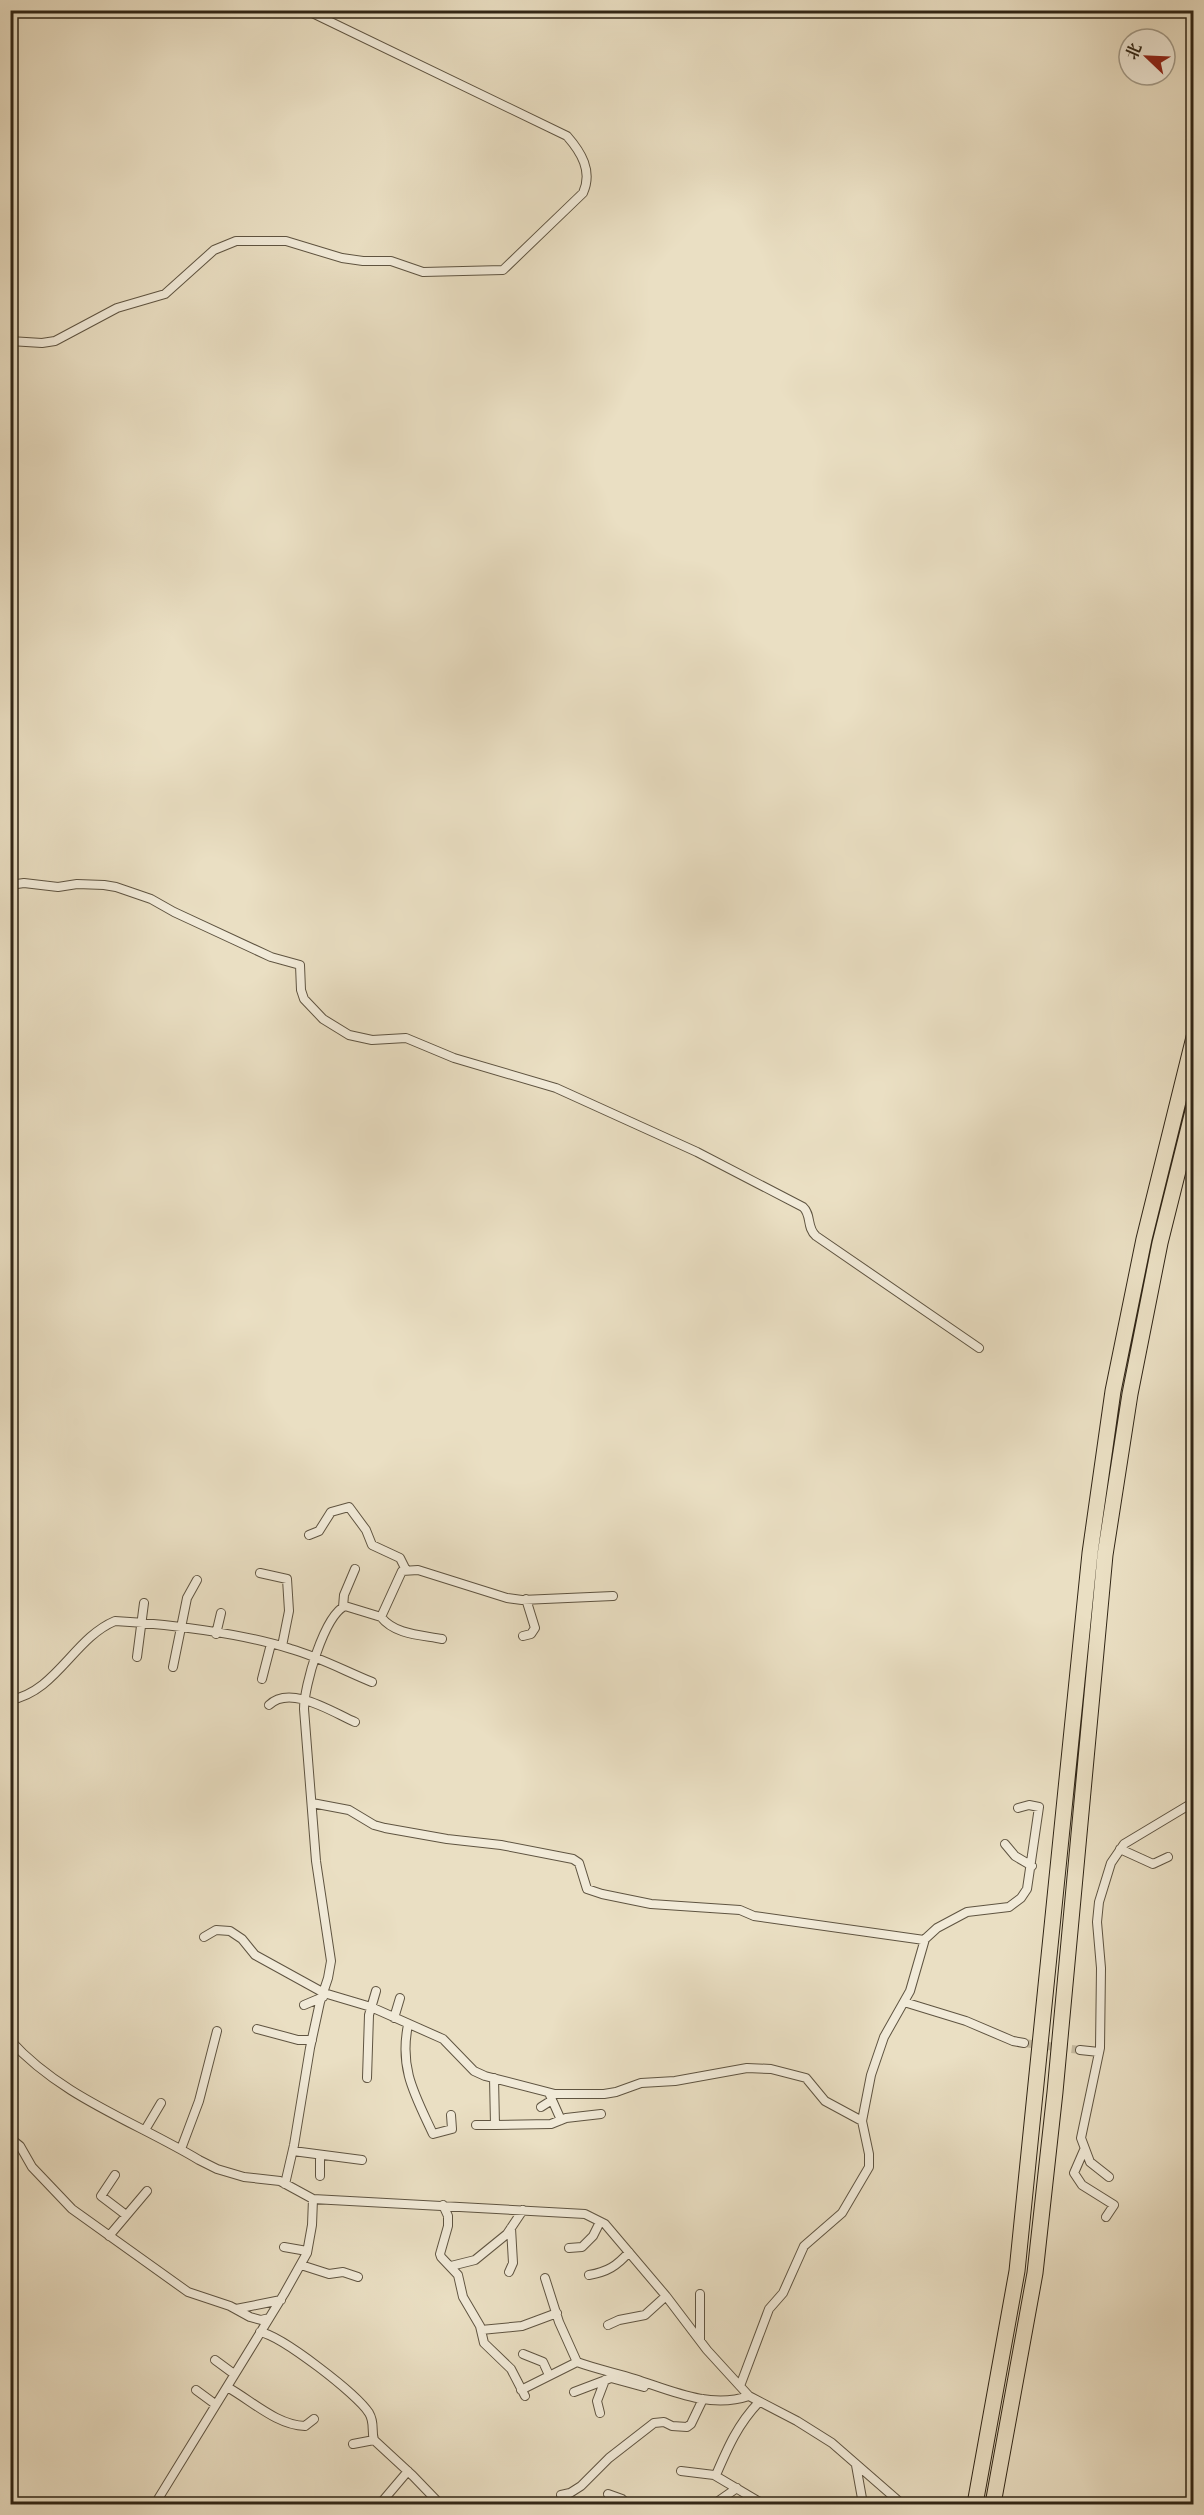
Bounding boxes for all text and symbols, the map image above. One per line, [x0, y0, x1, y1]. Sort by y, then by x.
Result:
north arrow [1117, 27, 1177, 87]
text: 北 [1122, 40, 1146, 63]

